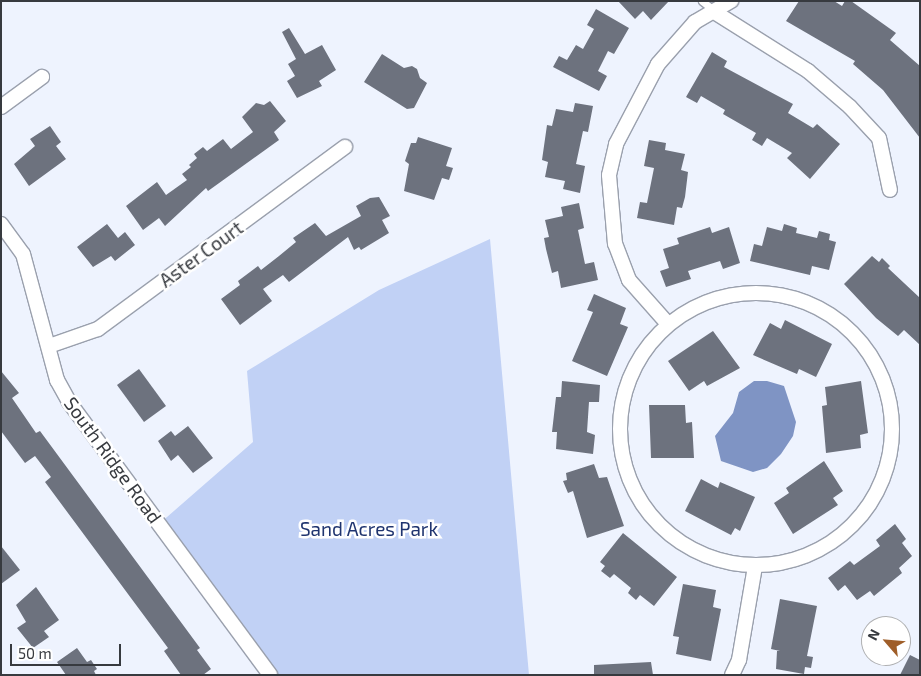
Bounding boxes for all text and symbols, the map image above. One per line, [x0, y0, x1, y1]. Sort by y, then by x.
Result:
street label: Aster Court [155, 216, 247, 292]
street label: South Ridge Road [59, 392, 167, 528]
park label: Sand Acres Park [300, 518, 438, 540]
north arrow [861, 616, 911, 666]
text: N [863, 626, 883, 643]
scale bar [12, 634, 124, 666]
text: 50 m [18, 644, 52, 662]

